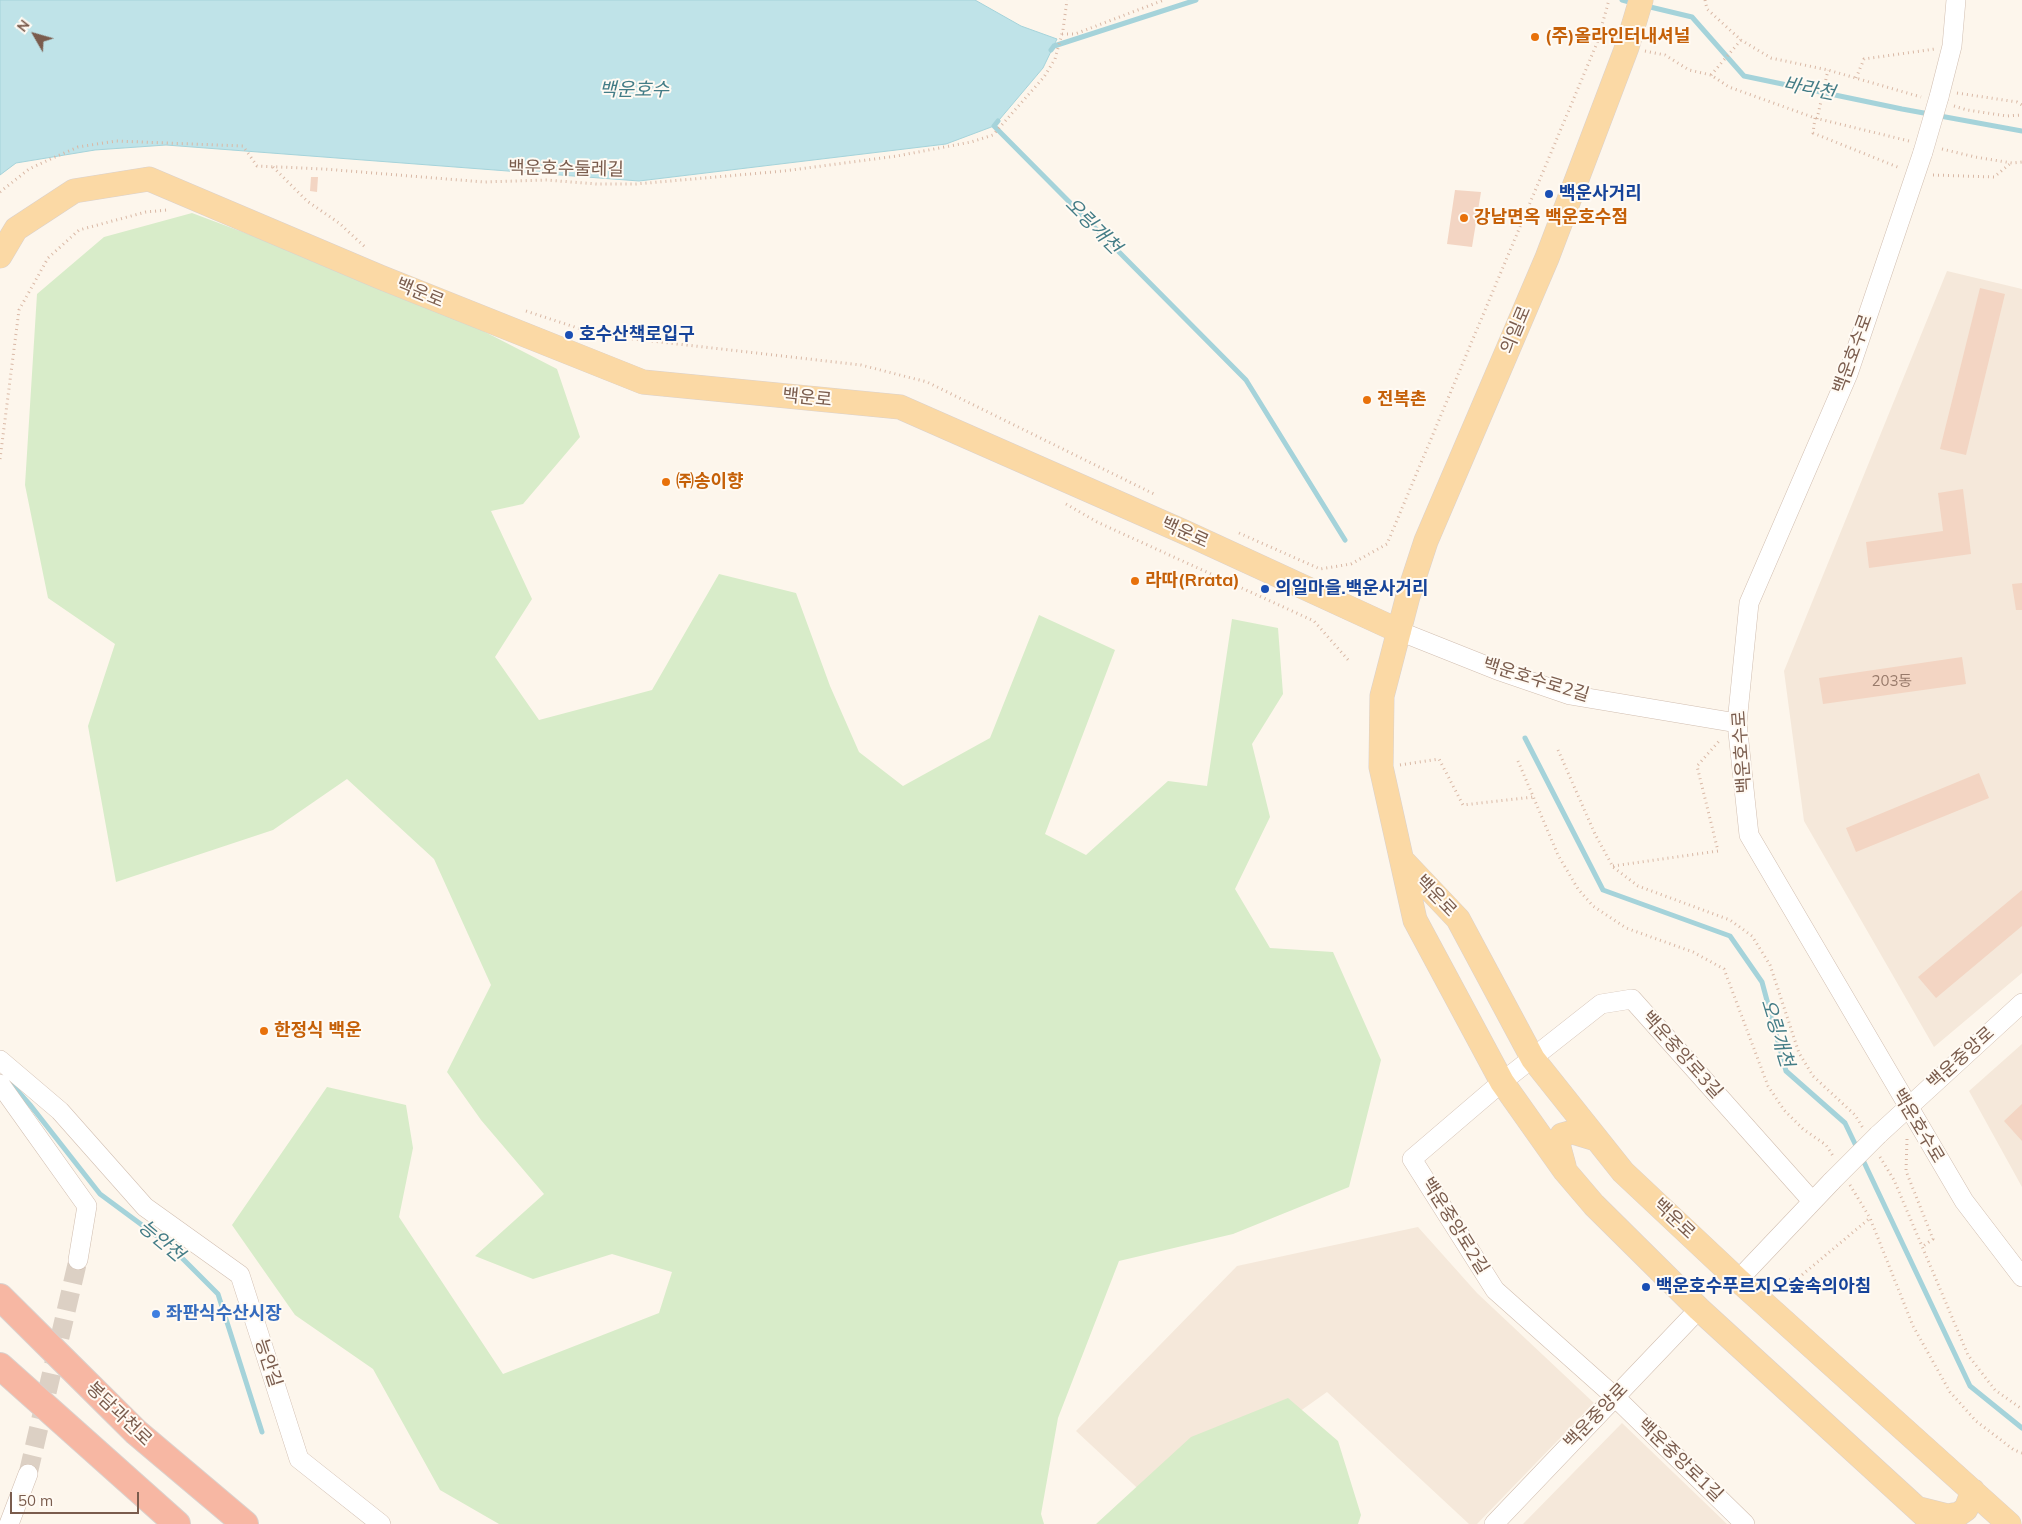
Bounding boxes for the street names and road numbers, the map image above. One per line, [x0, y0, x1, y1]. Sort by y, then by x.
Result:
street label: 백운호수둘레길 [508, 157, 624, 181]
street label: 백운로 [393, 274, 447, 312]
street label: 의일로 [1496, 303, 1536, 357]
street label: 백운호수로 [1829, 311, 1877, 397]
street label: 백운로 [781, 385, 833, 411]
street label: 백운로 [1158, 513, 1212, 553]
street label: 백운호수로2길 [1480, 654, 1592, 706]
street label: 백운호수로 [1728, 710, 1756, 794]
street label: 백운로 [1411, 871, 1461, 921]
street label: 백운중앙로3길 [1637, 1007, 1727, 1103]
street label: 백운중앙로 [1923, 1022, 1999, 1094]
street label: 백운호수로 [1887, 1085, 1949, 1167]
street label: 백운중앙로2길 [1417, 1174, 1493, 1278]
street label: 백운로 [1648, 1194, 1700, 1244]
street label: 능안길 [250, 1336, 286, 1390]
street label: 봉담과천로 [82, 1377, 156, 1451]
street label: 백운중앙로 [1559, 1379, 1633, 1453]
street label: 백운중앙로1길 [1633, 1414, 1727, 1506]

